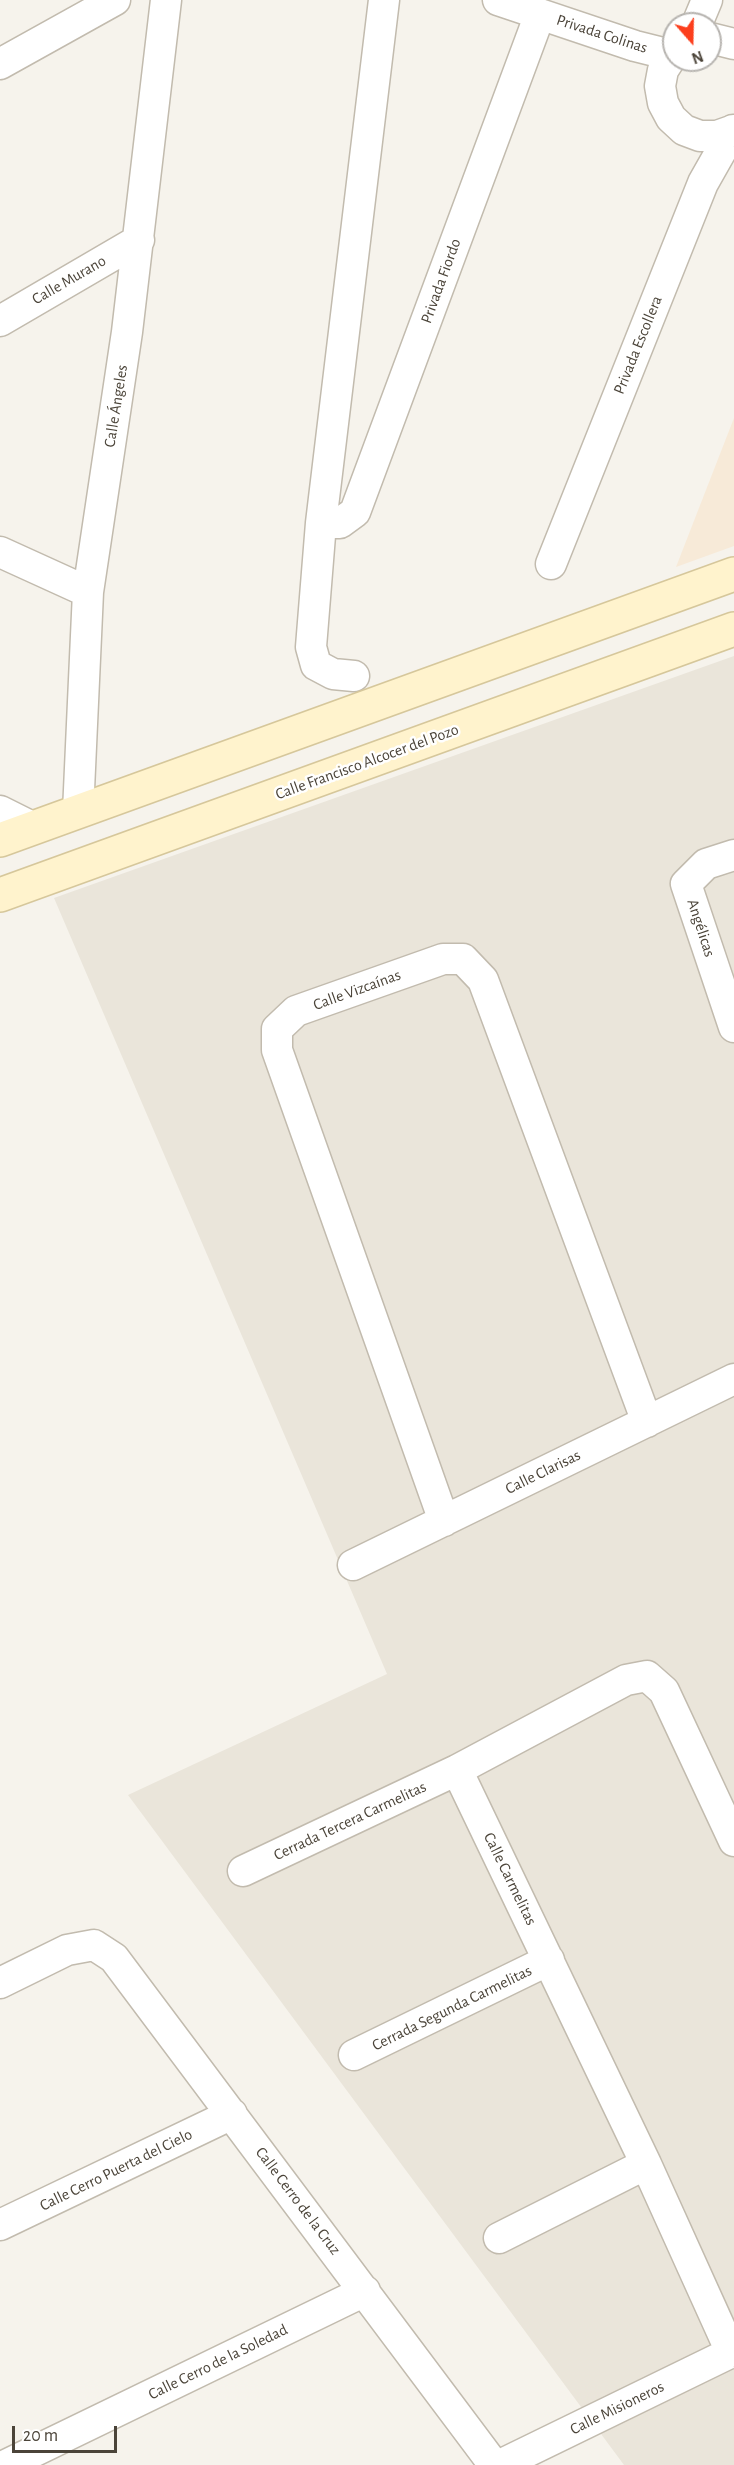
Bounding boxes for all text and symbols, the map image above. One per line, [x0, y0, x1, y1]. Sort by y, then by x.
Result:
street label: Privada Colinas [554, 10, 650, 58]
north arrow [662, 12, 722, 72]
text: N [690, 48, 705, 66]
street label: Privada Fiordo [417, 236, 465, 326]
street label: Calle Murano [29, 251, 109, 309]
street label: Privada Escollera [609, 293, 667, 397]
street label: Calle Ángeles [100, 363, 132, 449]
street label: Calle Francisco Alcocer del Pozo [273, 720, 461, 804]
street label: Angélicas [683, 897, 719, 959]
street label: Calle Vizcaínas [311, 965, 403, 1015]
street label: Calle Clarisas [502, 1446, 584, 1498]
street label: Cerrada Tercera Carmelitas [271, 1777, 429, 1865]
street label: Calle Carmelitas [479, 1830, 541, 1928]
street label: Cerrada Segunda Carmelitas [369, 1961, 535, 2055]
street label: Calle Cerro Puerta del Cielo [37, 2125, 195, 2215]
street label: Calle Cerro de la Cruz [251, 2143, 345, 2259]
street label: Calle Cerro de la Soledad [145, 2320, 291, 2404]
street label: Calle Misioneros [567, 2377, 667, 2439]
scale bar [15, 2414, 120, 2452]
text: 20 m [23, 2427, 58, 2445]

